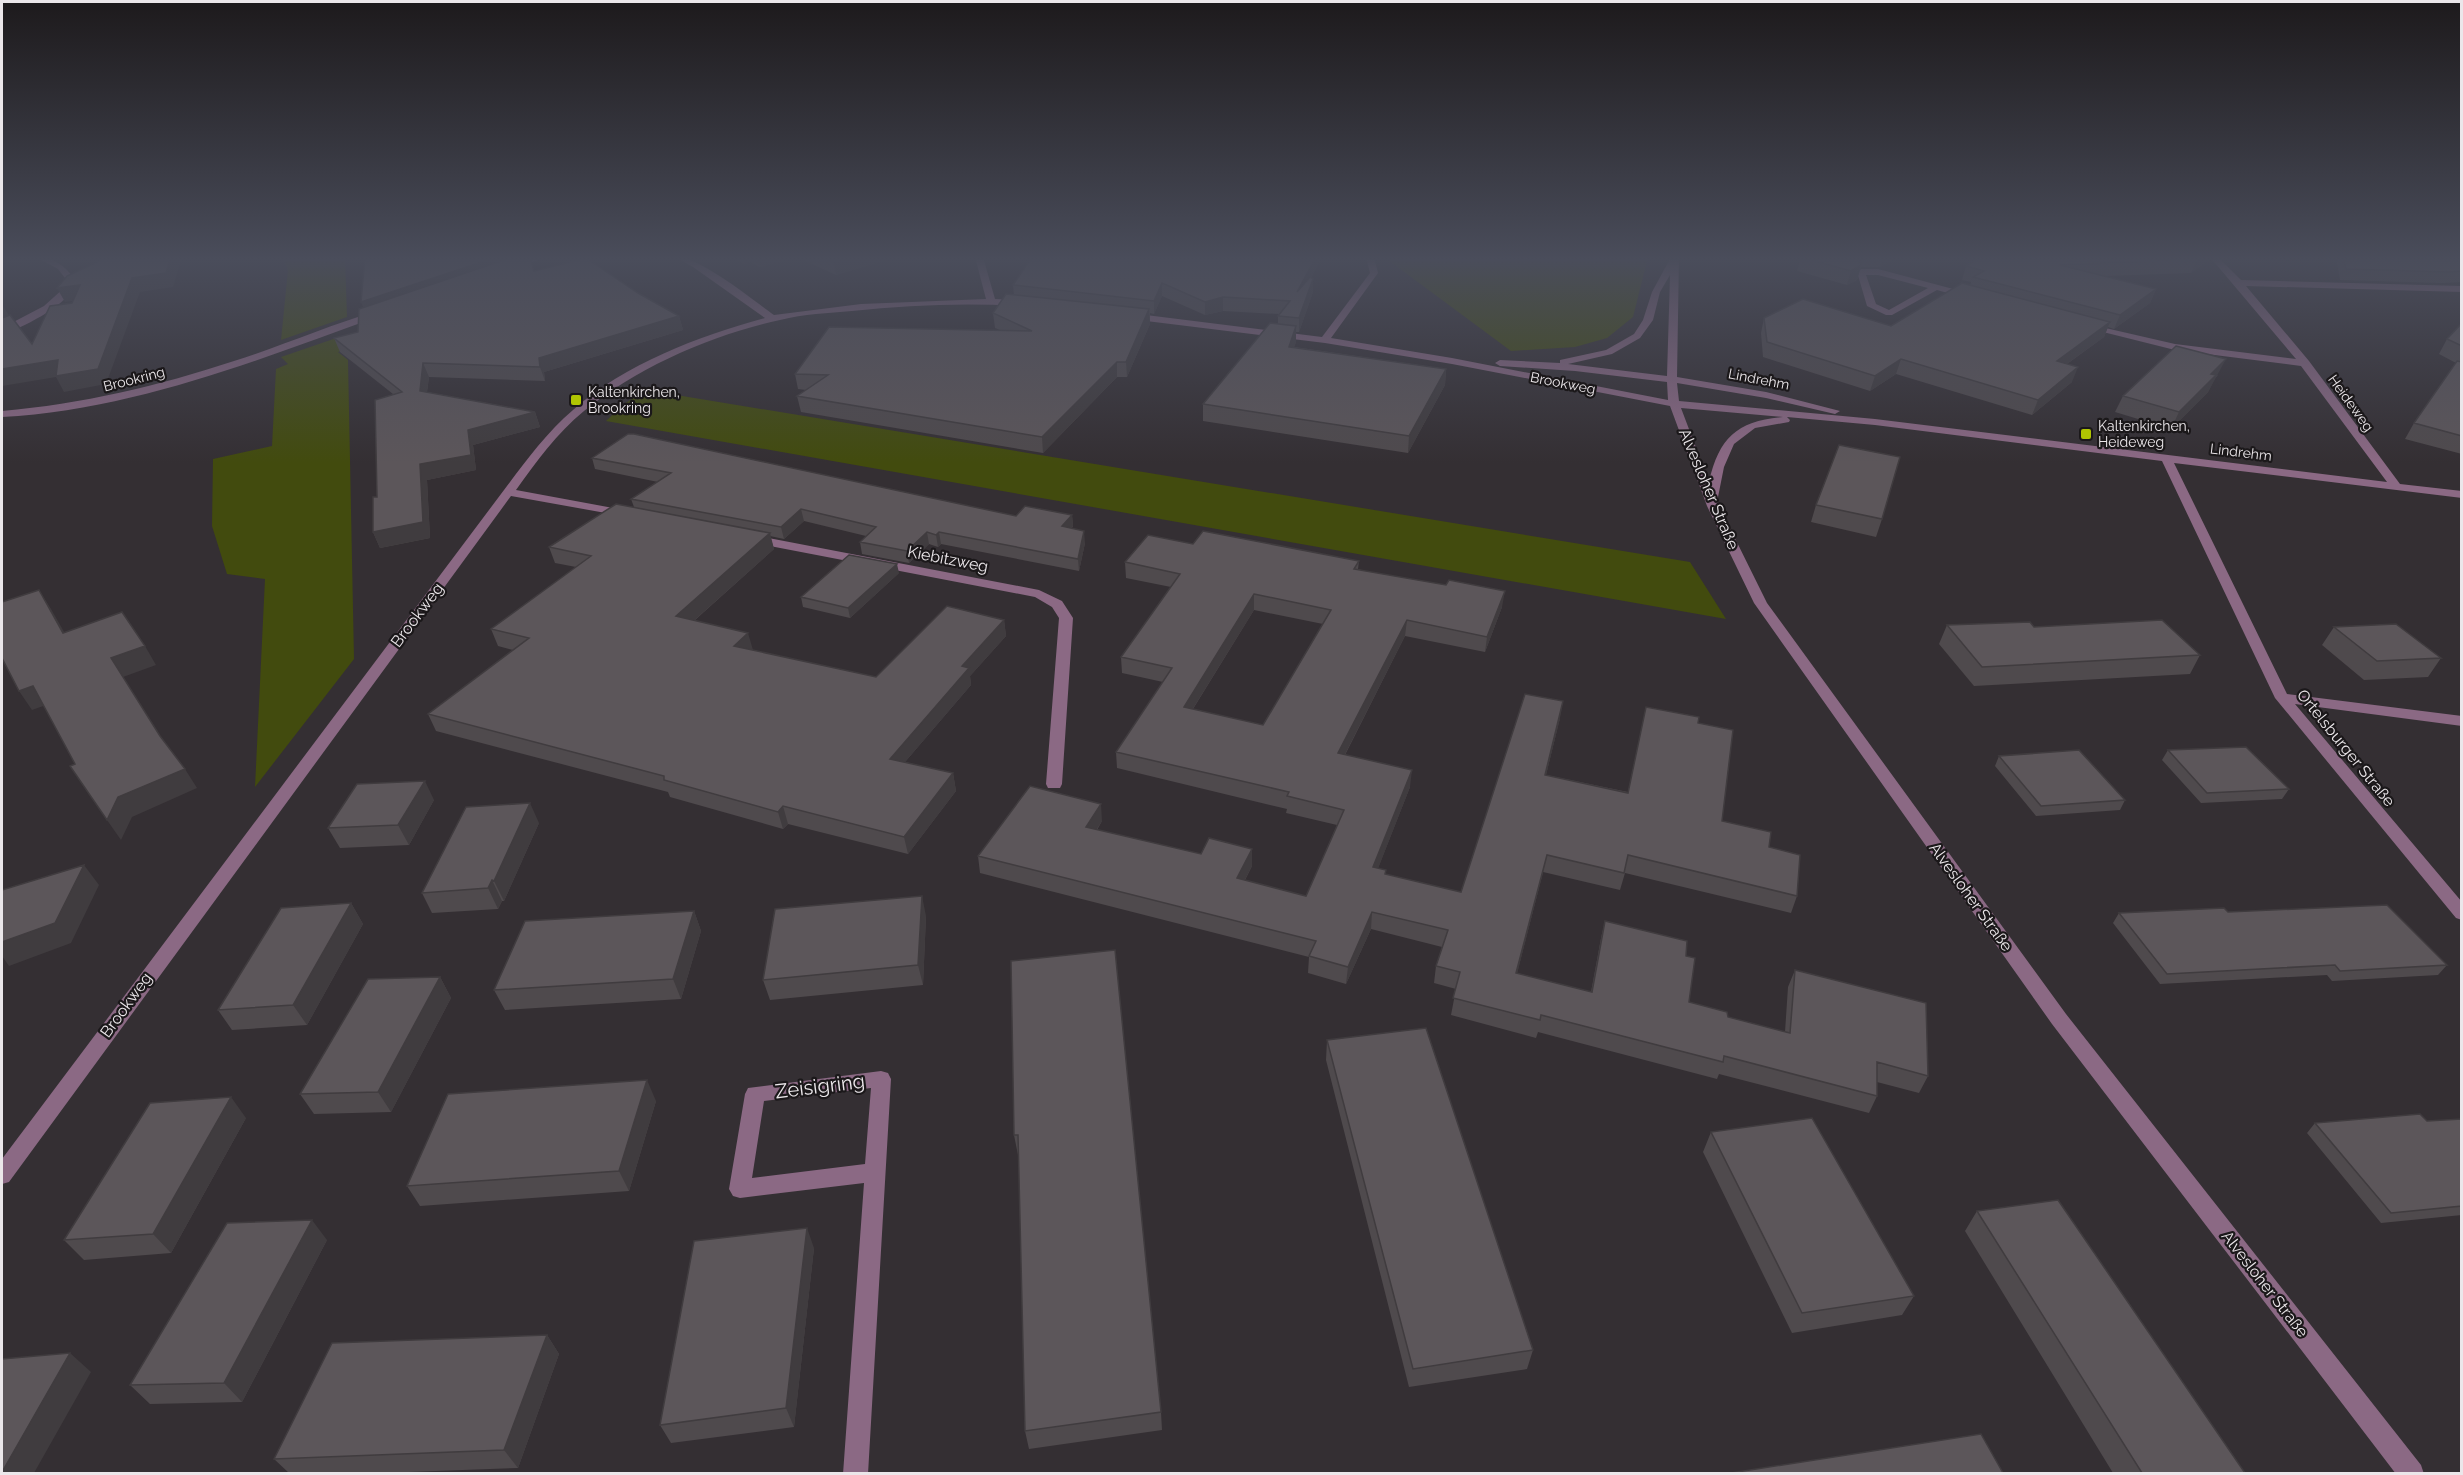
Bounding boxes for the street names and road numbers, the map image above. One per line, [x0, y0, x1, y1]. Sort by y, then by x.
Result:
street label: Brookring [102, 364, 166, 394]
street label: Lindrehm [1727, 365, 1791, 393]
street label: Brookweg [1529, 369, 1597, 397]
street label: Heideweg [2325, 372, 2377, 434]
street label: Alvesloher Straße [1675, 426, 1743, 552]
street label: Lindrehm [2209, 440, 2273, 464]
street label: Kiebitzweg [906, 542, 990, 576]
street label: Brookweg [387, 579, 447, 651]
street label: Ortelsburger Straße [2293, 686, 2399, 810]
street label: Alvesloher Straße [1925, 839, 2017, 955]
street label: Brookweg [96, 969, 156, 1041]
street label: Zeisigring [774, 1069, 866, 1103]
street label: Alvesloher Straße [2218, 1227, 2312, 1341]

